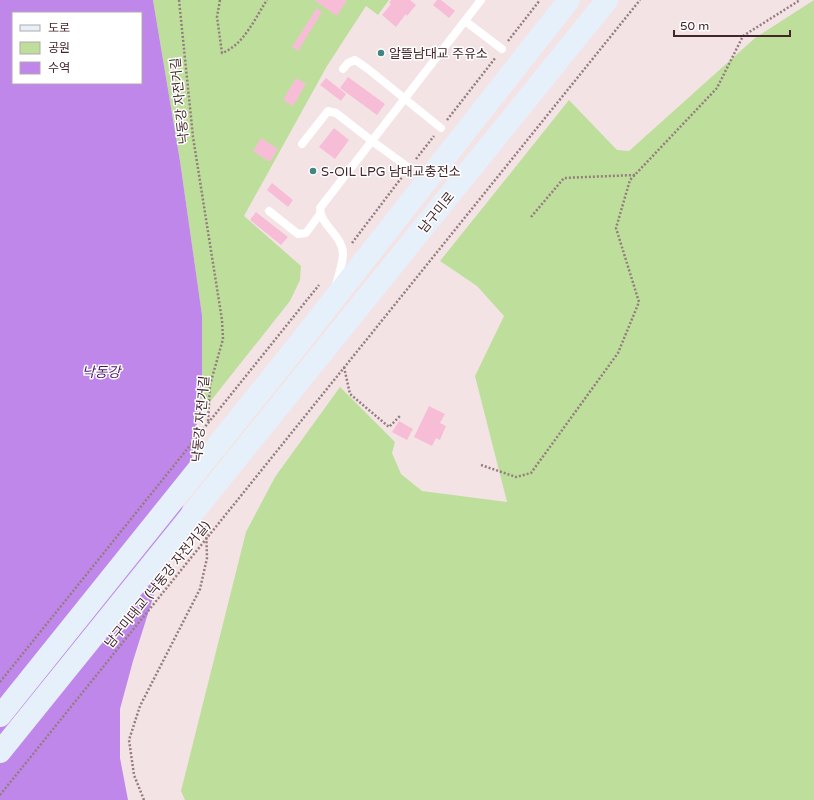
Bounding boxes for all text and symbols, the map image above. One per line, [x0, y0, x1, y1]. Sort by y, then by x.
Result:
legend [12, 12, 142, 84]
scale bar [674, 12, 790, 38]
text: 50 m [680, 19, 709, 33]
text: 도로 [48, 21, 70, 35]
text: 공원 [48, 41, 70, 55]
place label: 알뜰남대교 주유소 [389, 46, 488, 62]
marker: 알뜰남대교 주유소 [376, 48, 386, 58]
street label: 낙동강 자전거길 [167, 57, 193, 145]
text: 수역 [48, 61, 70, 75]
place label: S-OIL LPG 남대교충전소 [321, 164, 461, 180]
marker: S-OIL LPG 남대교충전소 [308, 166, 318, 176]
street label: 남구미로 [416, 189, 458, 236]
water label: 낙동강 [82, 364, 122, 381]
street label: 낙동강 자전거길 [189, 375, 213, 463]
street label: 남구미대교 (낙동강 자전거길) [102, 518, 214, 651]

